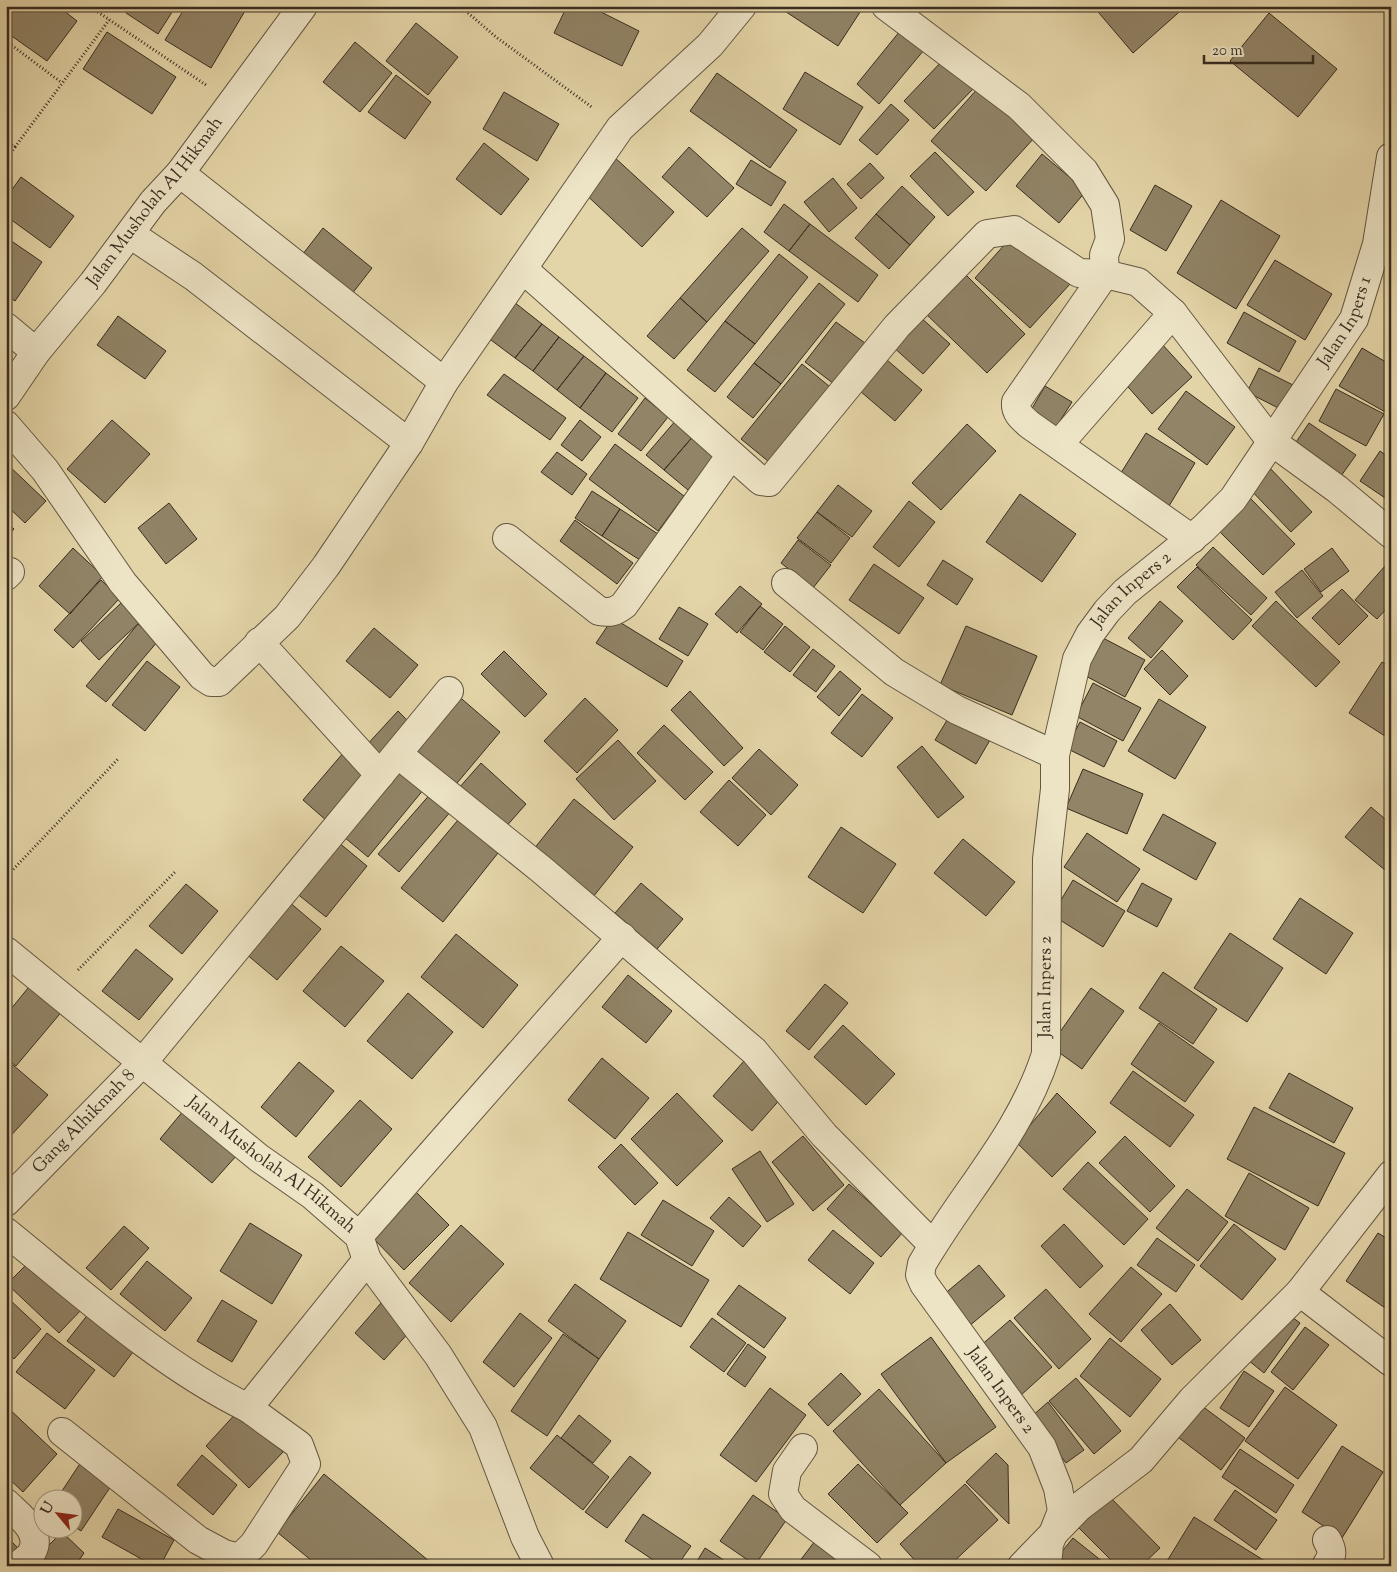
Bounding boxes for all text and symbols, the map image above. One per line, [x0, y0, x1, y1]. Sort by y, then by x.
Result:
scale bar [1204, 32, 1313, 64]
text: 20 m [1212, 41, 1243, 62]
street label: Jalan Musholah Al Hikmah [80, 111, 230, 294]
street label: Jalan Inpers 1 [1311, 273, 1379, 374]
street label: Jalan Inpers 2 [1085, 545, 1178, 635]
street label: Jalan Inpers 2 [1033, 935, 1060, 1039]
street label: Gang Alhikmah 8 [27, 1064, 142, 1180]
street label: Jalan Musholah Al Hikmah [180, 1090, 362, 1241]
street label: Jalan Inpers 2 [959, 1341, 1041, 1440]
north arrow [32, 1490, 82, 1540]
text: U [37, 1498, 60, 1519]

